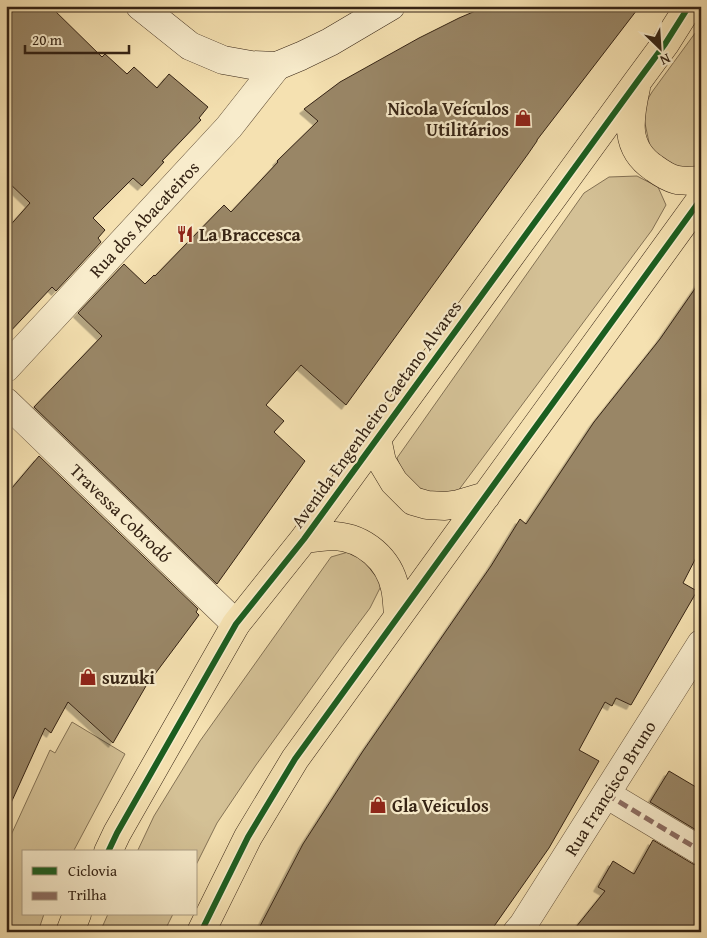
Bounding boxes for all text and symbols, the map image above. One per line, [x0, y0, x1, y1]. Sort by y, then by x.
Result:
scale bar [25, 22, 129, 54]
north arrow [634, 22, 684, 72]
text: 20 m [32, 29, 63, 50]
text: N [656, 49, 674, 71]
place label: Nicola Veículos Utilitários [388, 95, 509, 143]
shop icon: Nicola Veículos Utilitários [513, 108, 533, 128]
street label: Rua dos Abacateiros [83, 155, 205, 283]
place label: La Braccesca [199, 221, 301, 248]
restaurant icon: La Braccesca [175, 224, 195, 244]
street label: Avenida Engenheiro Caetano Alvares [284, 295, 468, 533]
street label: Travessa Cobrodó [64, 457, 178, 569]
place label: suzuki [102, 664, 155, 691]
shop icon: suzuki [78, 667, 98, 687]
street label: Rua Francisco Bruno [557, 715, 663, 861]
place label: Gla Veiculos [392, 792, 489, 819]
shop icon: Gla Veiculos [368, 795, 388, 815]
legend [22, 850, 198, 916]
text: Ciclovia [68, 860, 117, 881]
text: Trilha [68, 884, 107, 905]

